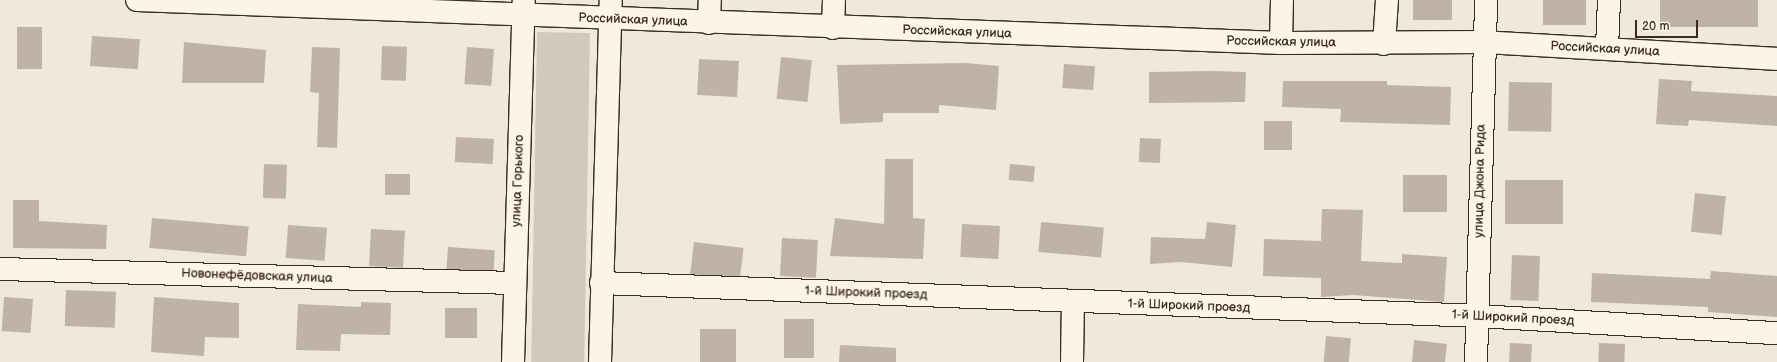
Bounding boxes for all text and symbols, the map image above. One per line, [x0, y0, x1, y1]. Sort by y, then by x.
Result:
street label: Российская улица [578, 10, 688, 30]
scale bar [1637, 12, 1700, 38]
text: 20 m [1642, 19, 1669, 34]
street label: Российская улица [902, 22, 1012, 42]
street label: Российская улица [1226, 33, 1336, 51]
street label: Российская улица [1550, 38, 1660, 60]
street label: улица Джона Рида [1471, 124, 1489, 238]
street label: улица Горького [509, 135, 527, 227]
street label: Новонефёдовская улица [181, 266, 333, 286]
street label: 1-й Широкий проезд [804, 283, 928, 303]
street label: 1-й Широкий проезд [1127, 296, 1251, 316]
street label: 1-й Широкий проезд [1451, 307, 1575, 329]

